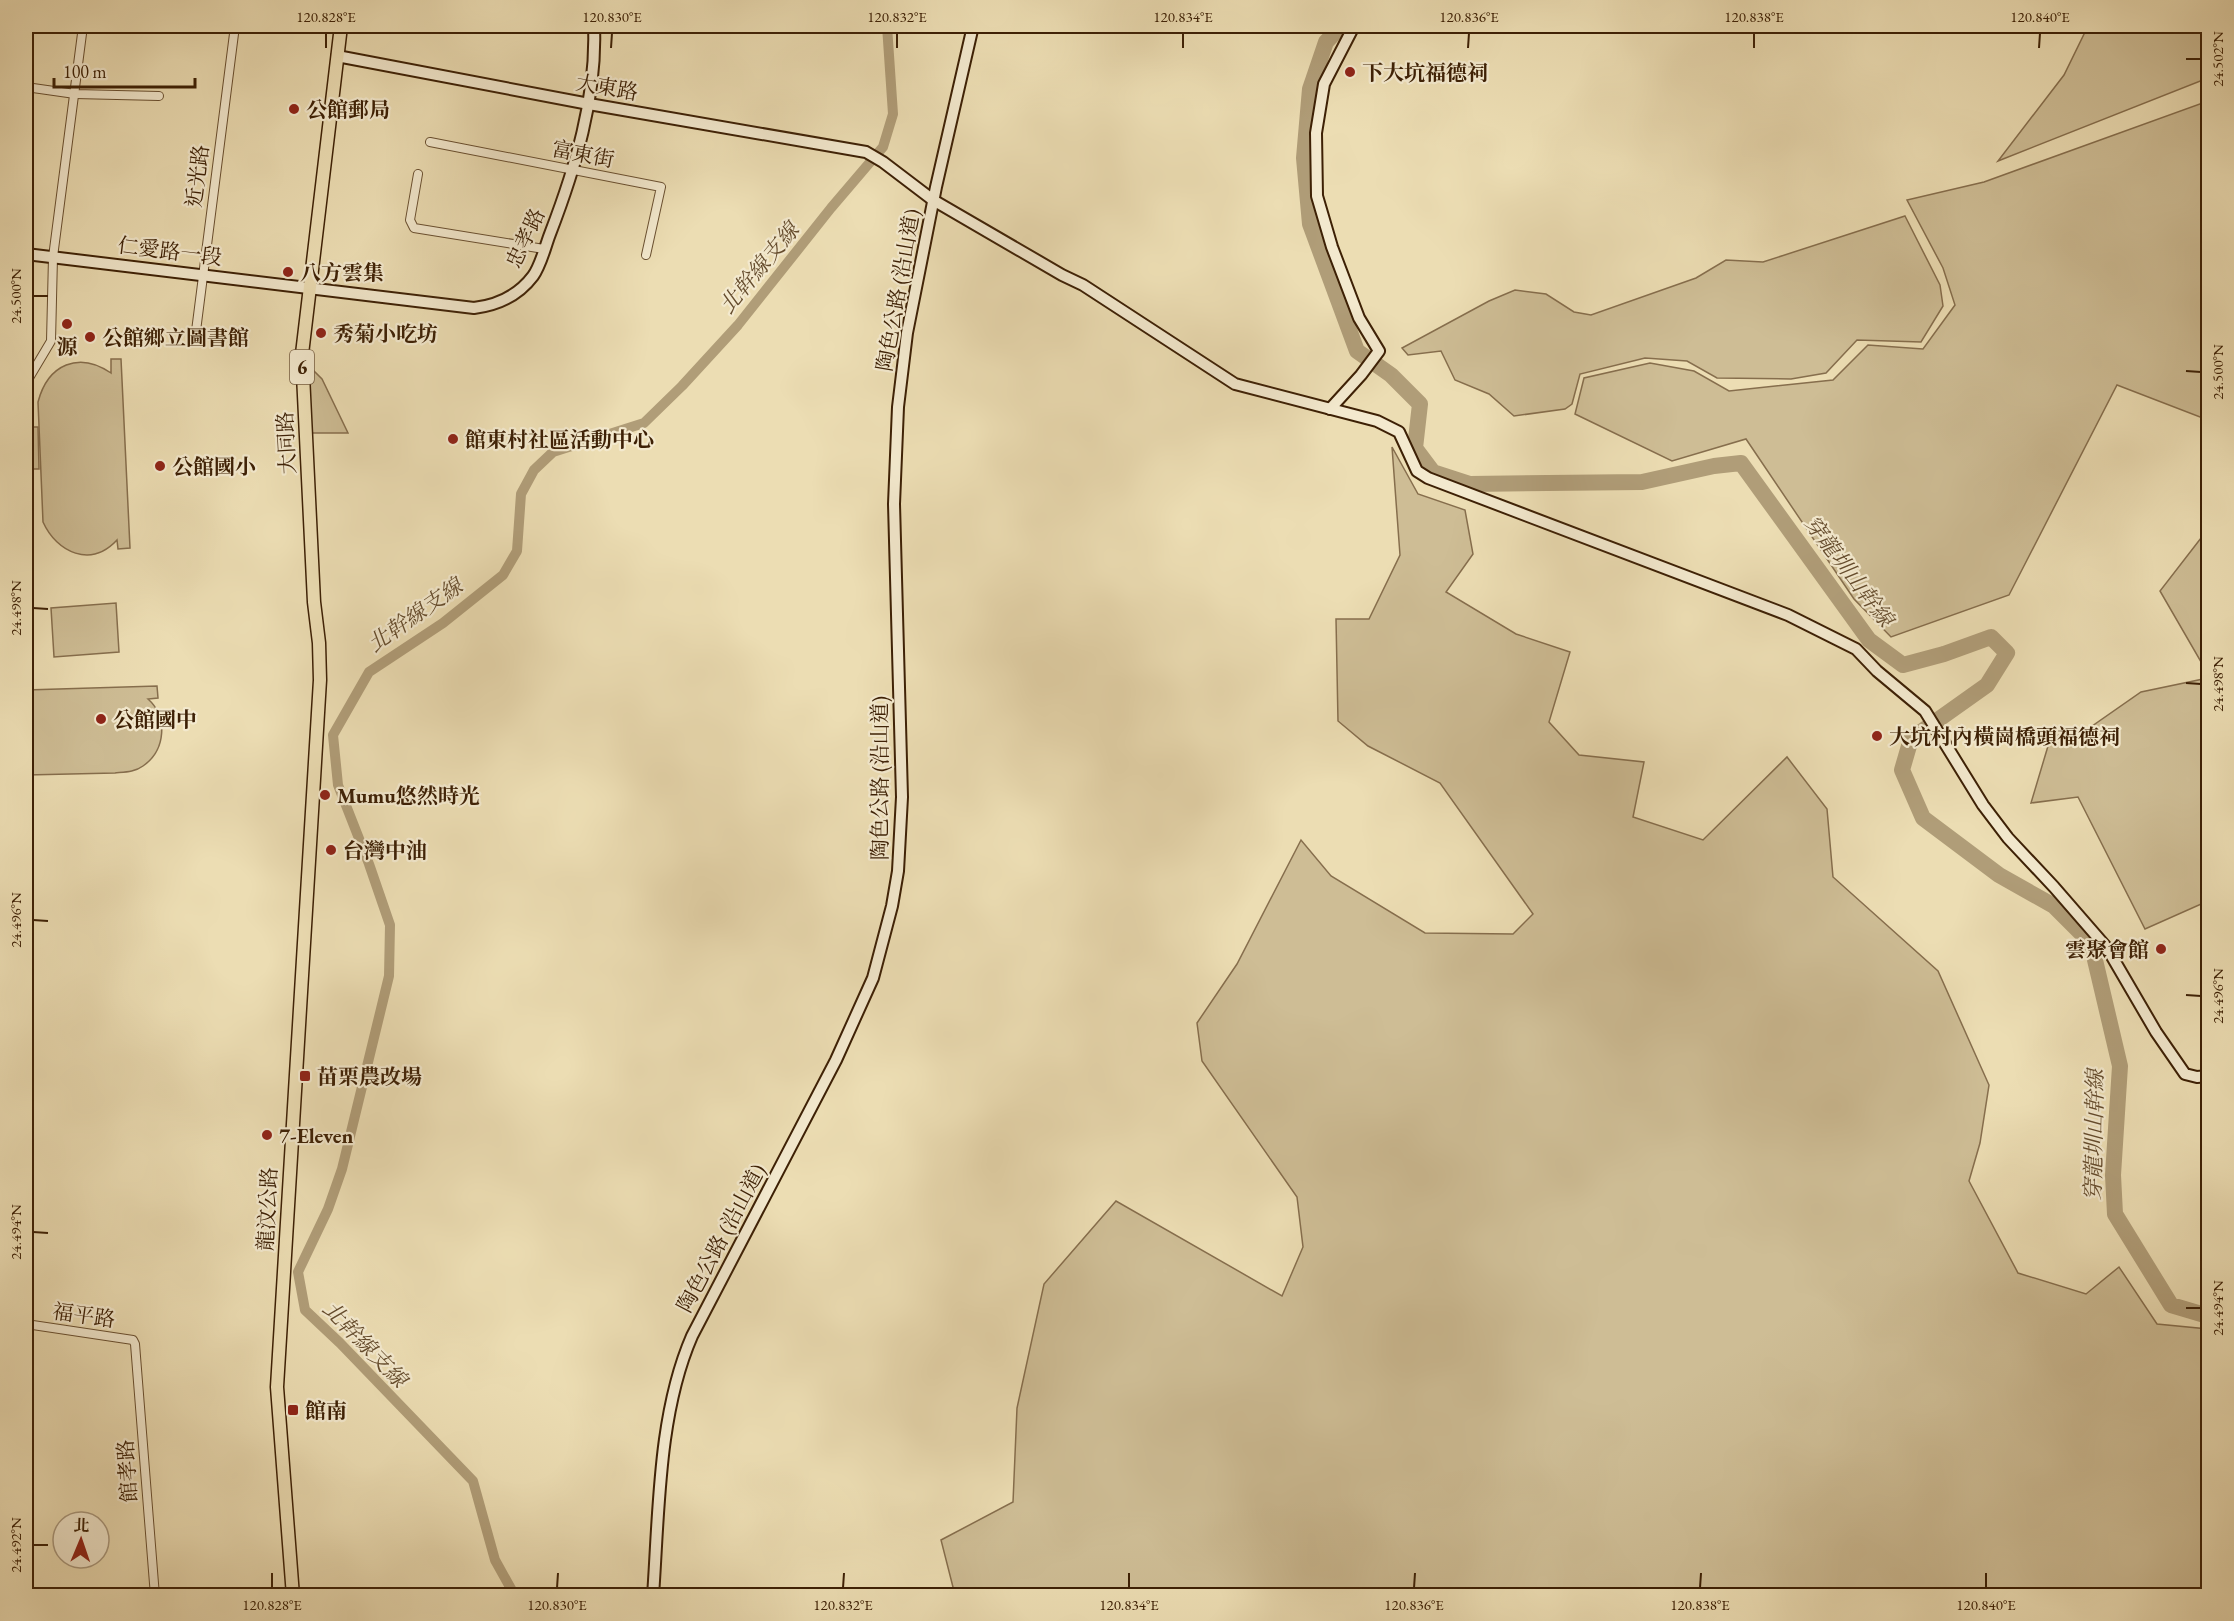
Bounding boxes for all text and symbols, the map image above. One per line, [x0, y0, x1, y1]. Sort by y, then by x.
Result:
text: 120.828°E [296, 7, 356, 26]
text: 120.830°E [582, 7, 642, 26]
text: 120.832°E [867, 7, 927, 26]
text: 120.834°E [1153, 7, 1213, 26]
text: 120.836°E [1439, 7, 1499, 26]
text: 120.838°E [1724, 7, 1784, 26]
text: 120.840°E [2010, 7, 2070, 26]
text: 24.502°N [2208, 31, 2227, 87]
scale bar [54, 51, 195, 89]
place label: 下大坑福德祠 [1362, 59, 1488, 86]
text: 100 m [63, 60, 107, 83]
marker: 下大坑福德祠 [1343, 65, 1357, 79]
street label: 大東路 [574, 68, 640, 106]
place label: 公館郵局 [306, 96, 390, 123]
marker: 公館郵局 [287, 102, 301, 116]
street label: 富東街 [550, 135, 616, 173]
street label: 近光路 [180, 143, 214, 209]
street label: 忠孝路 [499, 204, 551, 272]
street label: 陶色公路 (沿山道) [870, 207, 926, 373]
water label: 北幹線支線 [713, 215, 807, 319]
street label: 仁愛路一段 [116, 231, 224, 271]
place label: 八方雲集 [300, 259, 384, 286]
marker: 八方雲集 [281, 265, 295, 279]
text: 24.500°N [6, 268, 25, 324]
marker: 源 [60, 317, 74, 331]
place label: 秀菊小吃坊 [333, 320, 438, 347]
place label: 公館鄉立圖書館 [102, 324, 249, 351]
marker: 秀菊小吃坊 [314, 326, 328, 340]
marker: 公館鄉立圖書館 [83, 330, 97, 344]
place label: 源 [57, 333, 78, 360]
text: 24.500°N [2208, 344, 2227, 400]
road number: 6 [290, 350, 314, 384]
street label: 大同路 [271, 411, 301, 475]
place label: 館東村社區活動中心 [465, 426, 654, 453]
marker: 館東村社區活動中心 [446, 432, 460, 446]
place label: 公館國小 [172, 453, 256, 480]
marker: 公館國小 [153, 459, 167, 473]
water label: 穿龍圳山幹線 [1798, 510, 1901, 634]
water label: 北幹線支線 [362, 570, 470, 658]
text: 24.498°N [6, 580, 25, 636]
text: 24.498°N [2208, 656, 2227, 712]
street label: 陶色公路 (沿山道) [866, 696, 893, 860]
place label: 公館國中 [113, 706, 197, 733]
marker: 公館國中 [94, 712, 108, 726]
place label: 大坑村內橫崗橋頭福德祠 [1889, 723, 2120, 750]
marker: 大坑村內橫崗橋頭福德祠 [1870, 729, 1884, 743]
place label: Mumu悠然時光 [337, 782, 480, 809]
marker: Mumu悠然時光 [318, 788, 332, 802]
place label: 台灣中油 [343, 837, 427, 864]
marker: 台灣中油 [324, 843, 338, 857]
text: 24.496°N [6, 892, 25, 948]
place label: 雲聚會館 [2065, 936, 2149, 963]
marker: 雲聚會館 [2154, 942, 2168, 956]
text: 24.496°N [2208, 968, 2227, 1024]
place label: 苗栗農改場 [317, 1063, 422, 1090]
water label: 穿龍圳山幹線 [2078, 1067, 2110, 1201]
marker: 苗栗農改場 [298, 1069, 312, 1083]
place label: 7-Eleven [279, 1122, 354, 1149]
marker: 7-Eleven [260, 1128, 274, 1142]
street label: 陶色公路 (沿山道) [670, 1159, 772, 1317]
street label: 龍汶公路 [251, 1166, 283, 1252]
text: 24.494°N [6, 1204, 25, 1260]
text: 24.494°N [2208, 1280, 2227, 1336]
water label: 北幹線支線 [316, 1294, 415, 1395]
street label: 福平路 [51, 1297, 117, 1333]
place label: 館南 [305, 1397, 347, 1424]
marker: 館南 [286, 1403, 300, 1417]
street label: 館孝路 [111, 1439, 143, 1503]
north arrow [51, 1510, 111, 1570]
text: 北 [73, 1515, 90, 1536]
text: 24.492°N [6, 1517, 25, 1573]
text: 120.828°E [242, 1595, 302, 1614]
text: 120.830°E [527, 1595, 587, 1614]
text: 120.832°E [813, 1595, 873, 1614]
text: 120.834°E [1099, 1595, 1159, 1614]
text: 120.836°E [1384, 1595, 1444, 1614]
text: 120.838°E [1670, 1595, 1730, 1614]
text: 120.840°E [1956, 1595, 2016, 1614]

